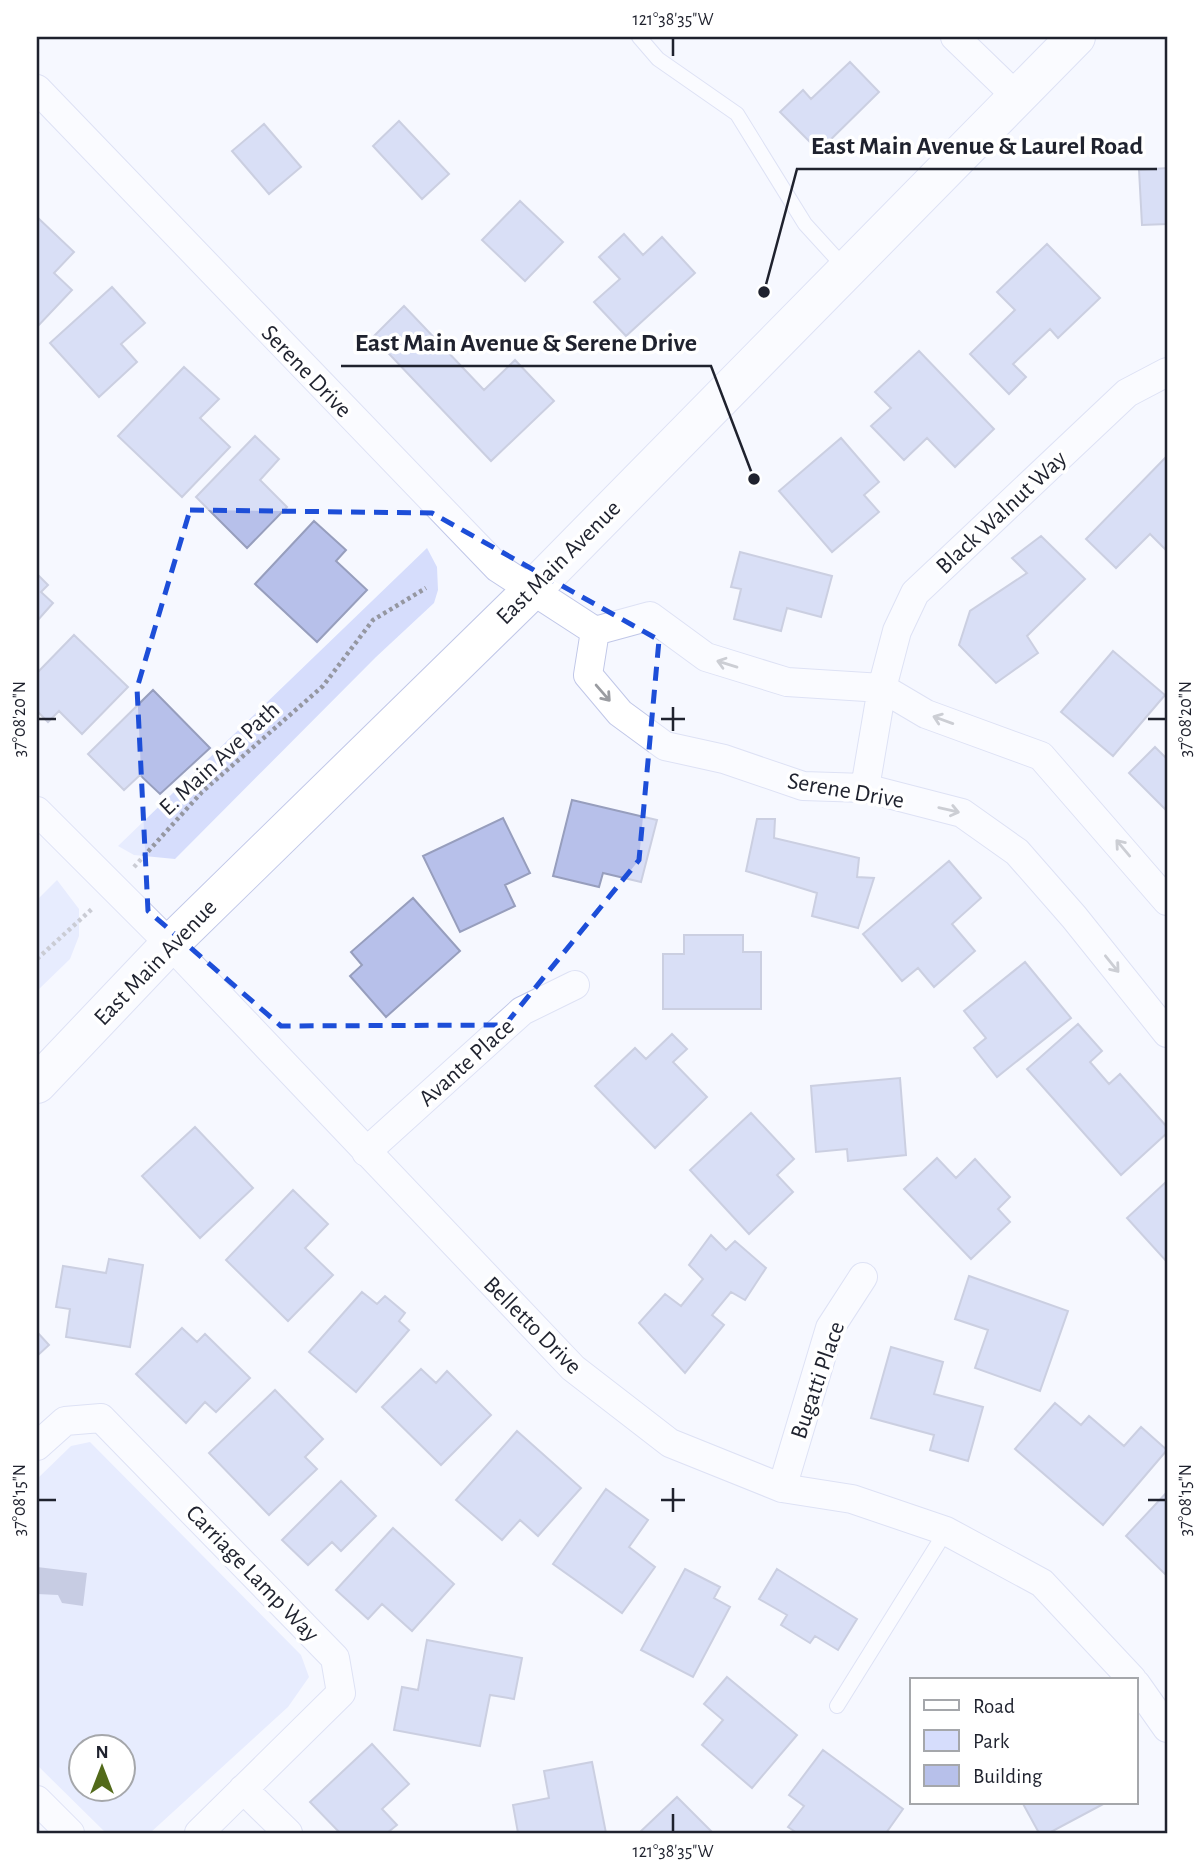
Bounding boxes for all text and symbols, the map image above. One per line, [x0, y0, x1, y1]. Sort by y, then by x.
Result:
text: 121°38'35"W [632, 11, 714, 29]
callout: East Main Avenue & Laurel Road [797, 122, 1157, 169]
text: East Main Avenue & Laurel Road [811, 133, 1144, 159]
callout: East Main Avenue & Serene Drive [341, 319, 711, 366]
street label: Serene Drive [257, 321, 356, 422]
text: East Main Avenue & Serene Drive [355, 330, 697, 356]
street label: Black Walnut Way [932, 446, 1072, 579]
street label: East Main Avenue [492, 496, 625, 629]
one-way arrow [717, 656, 739, 669]
text: 37°08'20"N [11, 681, 29, 757]
text: 37°08'20"N [1177, 681, 1195, 757]
one-way arrow [595, 684, 611, 702]
street label: E. Main Ave Path [155, 697, 284, 820]
one-way arrow [933, 713, 955, 726]
street label: Serene Drive [786, 769, 906, 813]
one-way arrow [937, 804, 960, 817]
one-way arrow [1115, 840, 1131, 858]
street label: East Main Avenue [90, 895, 222, 1030]
one-way arrow [1104, 954, 1119, 972]
street label: Avante Place [415, 1014, 519, 1111]
street label: Belletto Drive [479, 1272, 586, 1379]
street label: Bugatti Place [787, 1319, 849, 1442]
text: 37°08'15"N [11, 1464, 29, 1536]
text: 37°08'15"N [1177, 1464, 1195, 1536]
street label: Carriage Lamp Way [181, 1501, 323, 1647]
legend [910, 1678, 1138, 1804]
text: Road [973, 1696, 1015, 1717]
text: Park [973, 1731, 1010, 1752]
north arrow [66, 1734, 136, 1804]
text: N [95, 1743, 109, 1762]
text: Building [973, 1766, 1043, 1787]
text: 121°38'35"W [632, 1843, 714, 1861]

